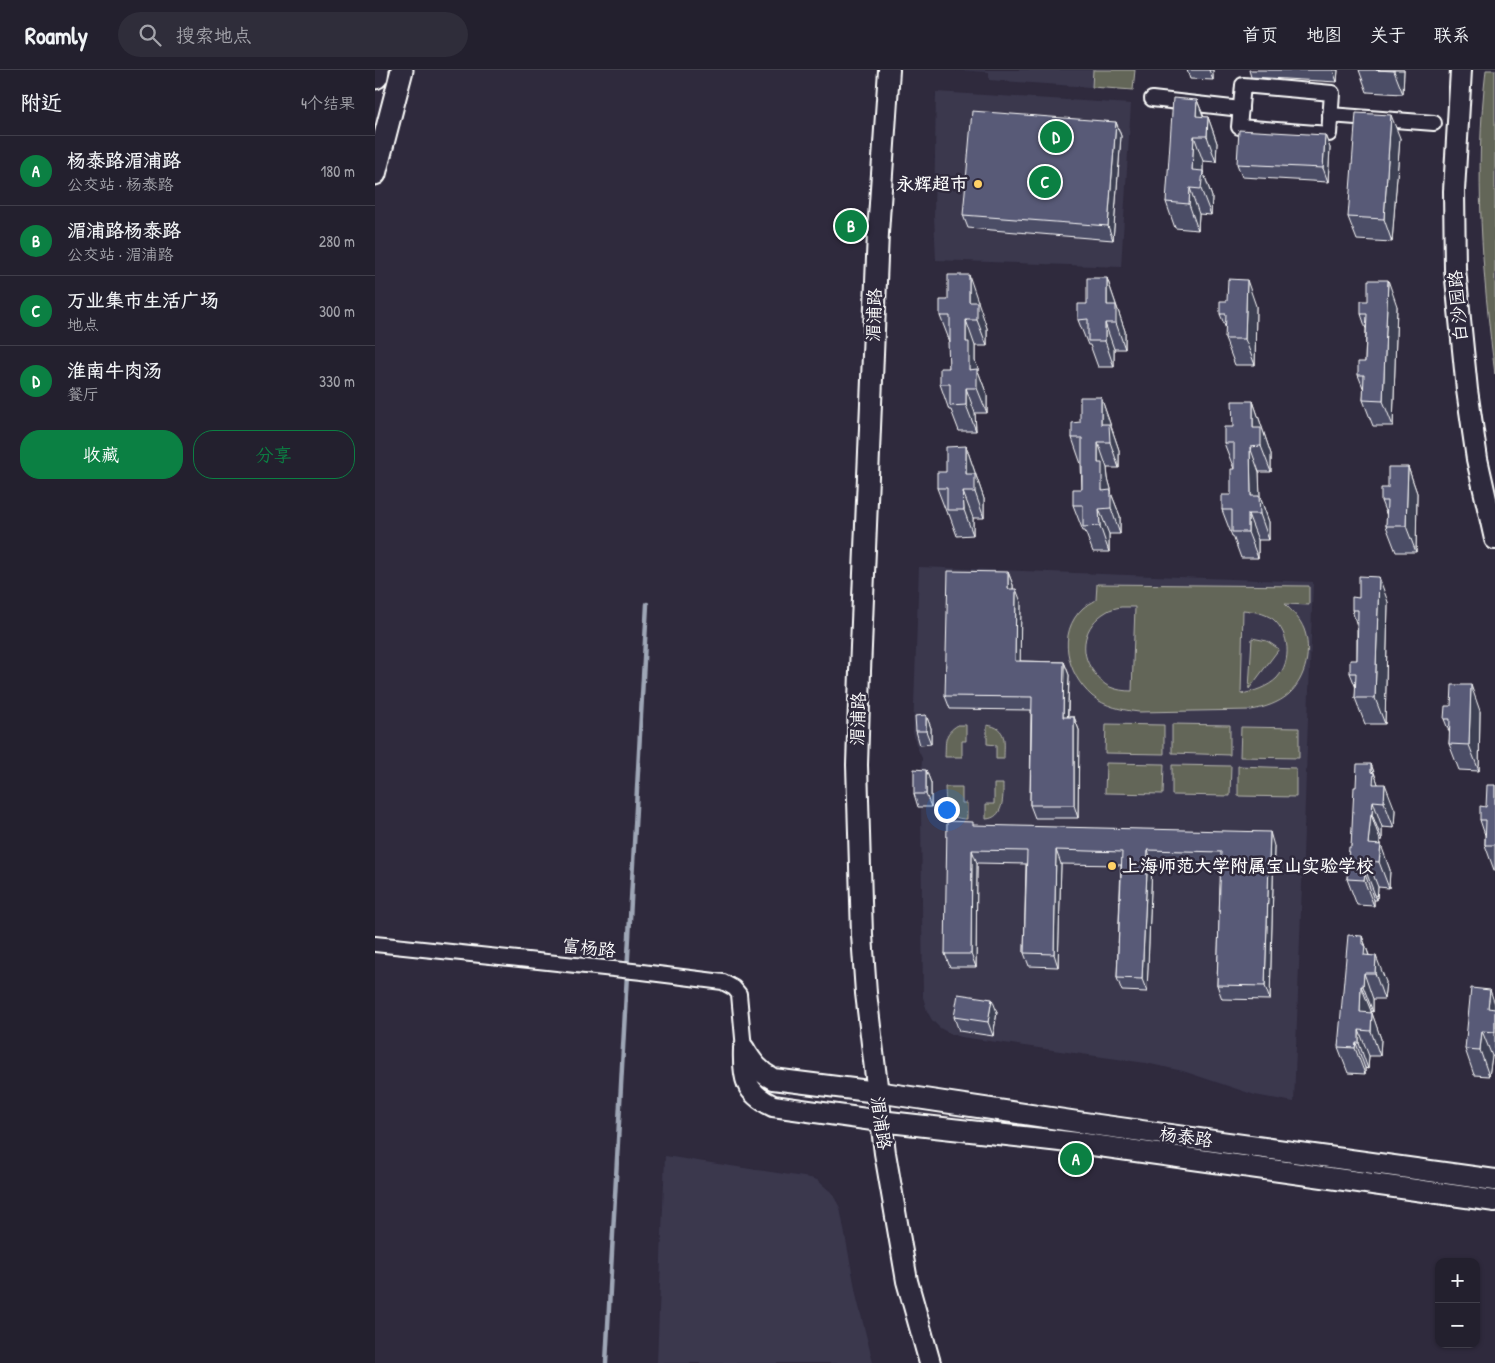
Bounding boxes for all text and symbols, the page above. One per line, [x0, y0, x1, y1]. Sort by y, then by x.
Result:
search box [118, 12, 468, 57]
text: Roamly [25, 19, 88, 51]
icon: search [136, 21, 164, 49]
text: 搜索地点 [176, 22, 252, 48]
text: 首页 [1242, 22, 1278, 47]
text: 地图 [1306, 22, 1342, 47]
text: 关于 [1370, 22, 1406, 47]
text: 联系 [1434, 22, 1470, 47]
text: 附近 [20, 88, 62, 117]
text: 4个结果 [301, 92, 355, 114]
pin: D [1040, 118, 1072, 156]
text: 杨泰路湄浦路 [67, 147, 181, 173]
text: A [32, 160, 40, 182]
text: 180 m [321, 160, 355, 182]
pin: C [1029, 163, 1061, 201]
place label: 永辉超市 [896, 171, 968, 196]
text: 公交站 · 杨泰路 [67, 173, 174, 195]
marker: 永辉超市 [972, 178, 984, 190]
pin: B [835, 207, 867, 245]
text: 湄浦路杨泰路 [67, 217, 181, 243]
text: B [32, 230, 40, 252]
text: 280 m [319, 230, 355, 252]
text: 公交站 · 湄浦路 [67, 243, 174, 265]
street label: 白沙园路 [1442, 269, 1473, 343]
text: 万业集市生活广场 [67, 287, 219, 313]
street label: 湄浦路 [860, 288, 887, 342]
text: C [32, 300, 40, 322]
text: 300 m [319, 300, 355, 322]
text: 地点 [67, 313, 99, 335]
text: 淮南牛肉汤 [67, 357, 162, 383]
text: D [32, 370, 40, 392]
text: 330 m [319, 370, 355, 392]
text: 餐厅 [67, 383, 99, 405]
button: 收藏 [20, 430, 183, 479]
button: 分享 [193, 430, 355, 479]
street label: 湄浦路 [844, 692, 871, 746]
your location [934, 797, 960, 823]
place label: 上海师范大学附属宝山实验学校 [1122, 853, 1374, 878]
marker: 上海师范大学附属宝山实验学校 [1106, 860, 1118, 872]
street label: 富杨路 [561, 932, 617, 963]
street label: 湄浦路 [865, 1094, 898, 1151]
street label: 杨泰路 [1158, 1120, 1215, 1153]
pin: A [1060, 1140, 1092, 1178]
map controls [1435, 1258, 1480, 1348]
button: + [1435, 1258, 1480, 1303]
button: − [1435, 1303, 1480, 1348]

